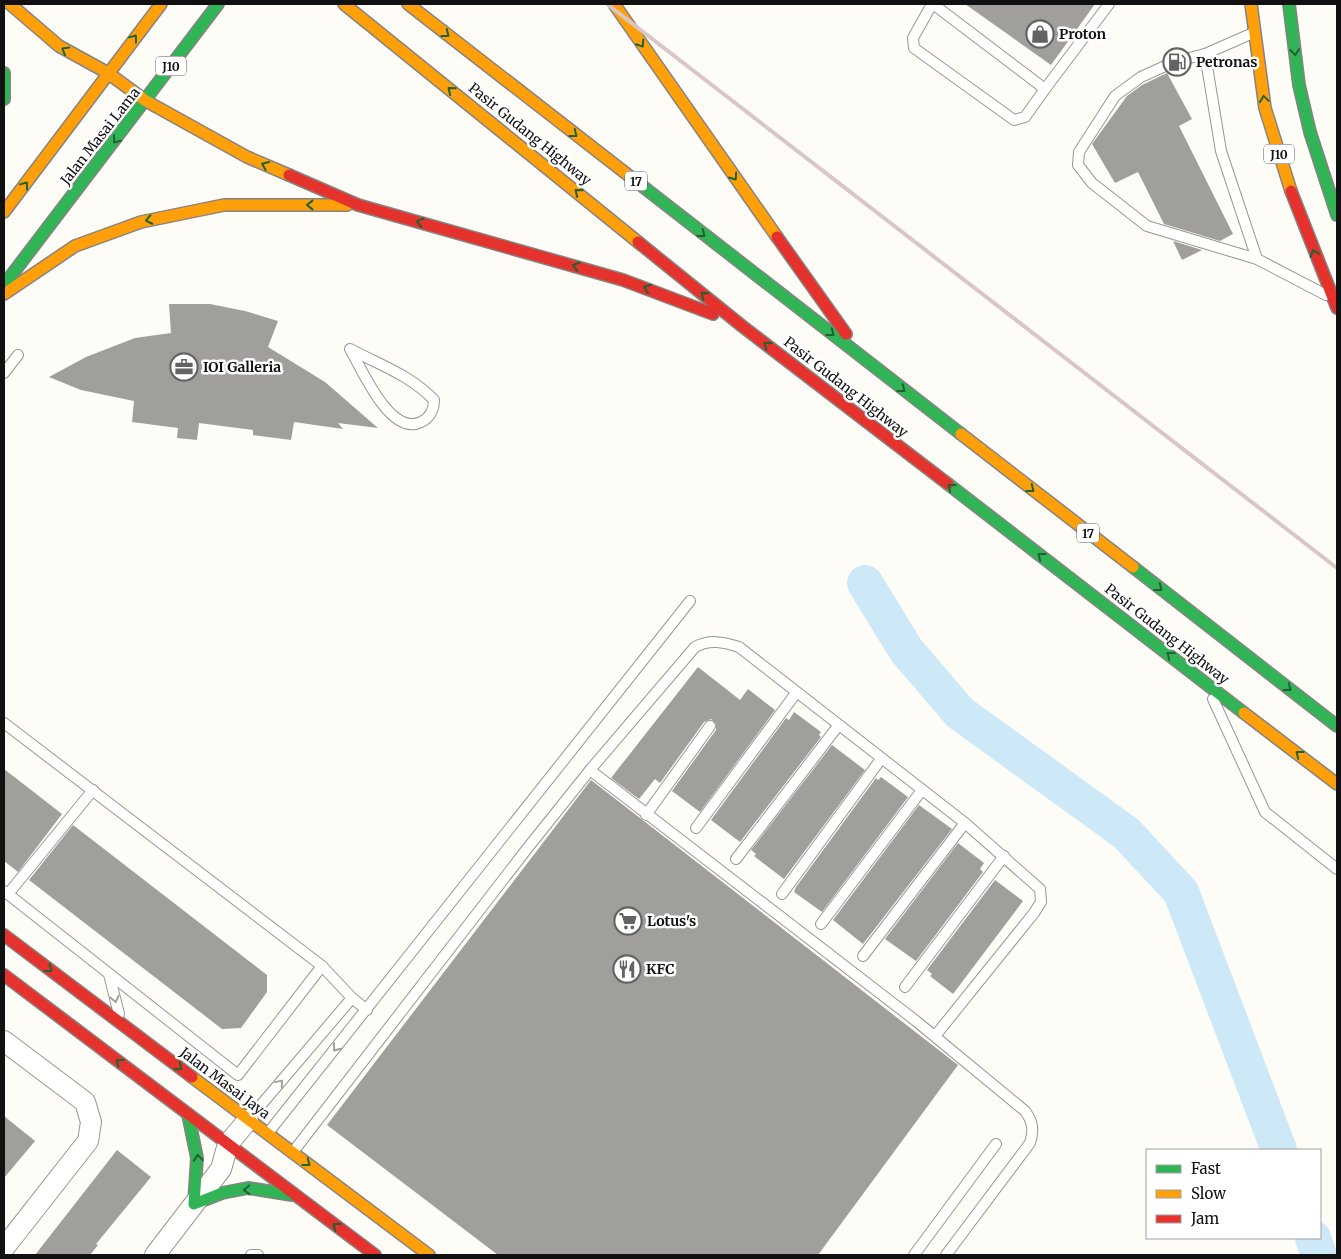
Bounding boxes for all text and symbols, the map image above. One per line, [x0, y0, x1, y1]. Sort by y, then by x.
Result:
shop icon: Proton [1025, 19, 1055, 49]
place label: Proton [1059, 25, 1107, 43]
one-way arrow [440, 28, 449, 36]
one-way arrow [129, 35, 138, 44]
one-way arrow [635, 39, 644, 48]
one-way arrow [62, 46, 71, 56]
fuel station icon: Petronas [1162, 47, 1192, 77]
one-way arrow [1289, 48, 1300, 56]
place label: Petronas [1196, 53, 1258, 71]
road number: J10 [156, 56, 186, 76]
street label: Pasir Gudang Highway [465, 79, 596, 190]
street label: Jalan Masai Lama [56, 83, 144, 189]
one-way arrow [448, 87, 457, 96]
one-way arrow [1259, 94, 1269, 103]
one-way arrow [568, 128, 577, 136]
one-way arrow [113, 134, 121, 143]
road number: J10 [1264, 144, 1294, 164]
one-way arrow [261, 160, 270, 171]
one-way arrow [728, 171, 737, 181]
road number: 17 [625, 172, 647, 190]
one-way arrow [19, 181, 28, 190]
one-way arrow [574, 189, 583, 198]
one-way arrow [305, 200, 313, 210]
one-way arrow [144, 214, 153, 225]
one-way arrow [415, 217, 424, 228]
one-way arrow [697, 228, 706, 237]
one-way arrow [1310, 249, 1320, 258]
one-way arrow [572, 262, 581, 272]
one-way arrow [644, 284, 652, 294]
one-way arrow [701, 292, 710, 300]
one-way arrow [825, 328, 834, 336]
street label: Pasir Gudang Highway [780, 333, 912, 442]
one-way arrow [763, 341, 772, 350]
office icon: IOI Galleria [169, 352, 199, 382]
place label: IOI Galleria [203, 358, 281, 376]
one-way arrow [896, 383, 906, 392]
one-way arrow [1025, 483, 1034, 491]
one-way arrow [948, 484, 957, 492]
road number: 17 [1077, 524, 1099, 542]
one-way arrow [1037, 553, 1047, 562]
street label: Pasir Gudang Highway [1101, 580, 1233, 689]
one-way arrow [1153, 582, 1163, 591]
one-way arrow [1166, 652, 1176, 661]
one-way arrow [1282, 682, 1291, 691]
one-way arrow [1295, 751, 1305, 760]
supermarket icon: Lotus's [613, 906, 643, 936]
place label: Lotus's [647, 912, 696, 930]
restaurant icon: KFC [612, 954, 642, 984]
place label: KFC [646, 960, 675, 978]
one-way arrow [43, 964, 52, 972]
one-way arrow [109, 994, 120, 1003]
one-way arrow [334, 1042, 342, 1051]
street label: Jalan Masai Jaya [176, 1043, 274, 1123]
one-way arrow [115, 1059, 125, 1068]
one-way arrow [173, 1062, 182, 1070]
one-way arrow [274, 1079, 283, 1088]
legend [1146, 1149, 1321, 1239]
one-way arrow [193, 1154, 204, 1162]
one-way arrow [301, 1158, 310, 1166]
text: Fast [1191, 1159, 1221, 1178]
text: Slow [1191, 1184, 1226, 1203]
one-way arrow [243, 1185, 251, 1195]
text: Jam [1190, 1209, 1219, 1228]
one-way arrow [332, 1223, 342, 1232]

